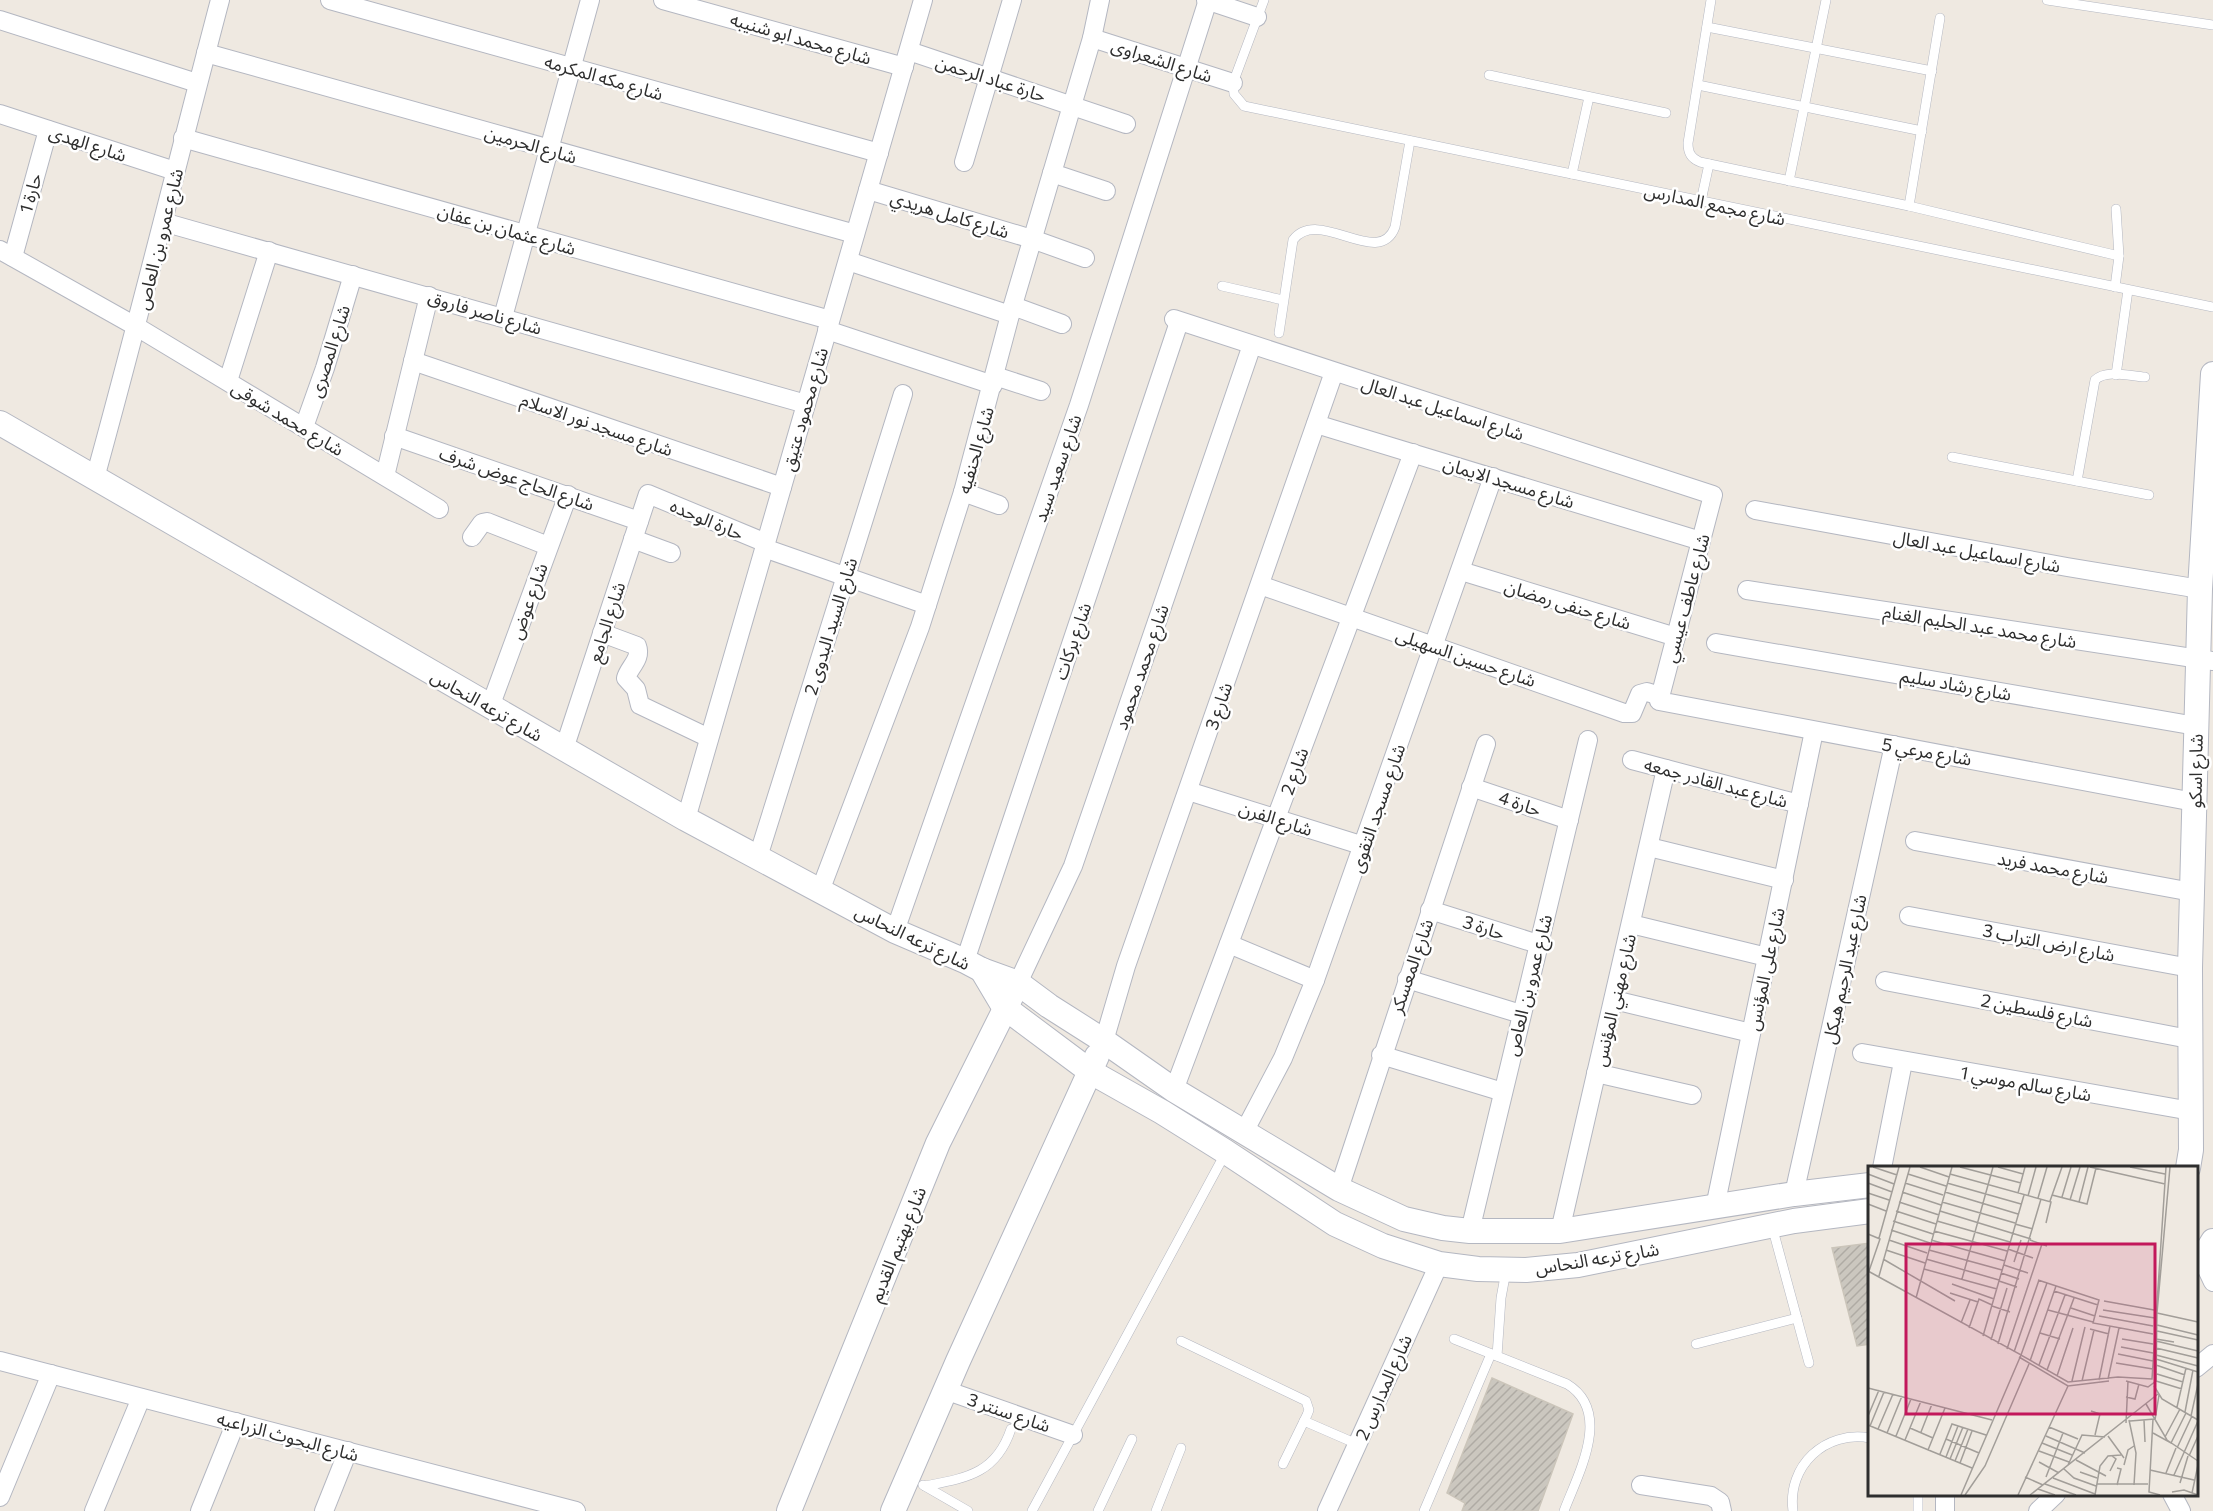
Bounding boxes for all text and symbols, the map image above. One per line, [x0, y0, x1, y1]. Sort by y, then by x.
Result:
street label: شارع محمد ابو شنيبه [727, 7, 874, 73]
street label: شارع الشعراوى [1108, 33, 1215, 90]
street label: شارع مكه المكرمه [541, 50, 666, 108]
street label: حارة عباد الرحمن [933, 50, 1049, 107]
street label: شارع الهدى [45, 120, 129, 170]
street label: شارع الحرمين [481, 120, 580, 171]
street label: شارع عمرو بن العاص [131, 166, 191, 313]
street label: حارة 1 [14, 171, 47, 216]
street label: شارع مجمع المدارس [1641, 178, 1788, 234]
street label: شارع كامل هريدي [887, 186, 1012, 246]
street label: شارع عثمان بن عفان [434, 199, 579, 263]
street label: شارع ناصر فاروق [424, 285, 544, 343]
street label: شارع المصرى [304, 302, 358, 401]
street label: شارع محمود عتيق [776, 345, 836, 474]
street label: شارع اسماعيل عبد العال [1358, 371, 1527, 448]
street label: شارع محمد شوقى [226, 376, 348, 464]
street label: شارع مسجد نور الاسلام [517, 388, 676, 464]
street label: شارع الحنفيه [952, 404, 1002, 497]
street label: شارع سعيد سيد [1028, 411, 1089, 526]
street label: شارع الحاج عوض شرف [436, 441, 597, 519]
street label: شارع مسجد الايمان [1440, 452, 1577, 516]
street label: حارة الوحده [667, 494, 747, 545]
street label: شارع اسماعيل عبد العال [1891, 525, 2062, 580]
street label: شارع عاطف عيسي [1658, 531, 1718, 666]
street label: شارع السيد البدوى 2 [799, 555, 865, 698]
street label: شارع عوض [504, 560, 556, 644]
street label: شارع حنفى رمضان [1501, 574, 1634, 637]
street label: شارع الجامع [583, 579, 633, 666]
street label: شارع بركات [1049, 599, 1099, 684]
street label: شارع محمد عبد الحليم الغنام [1881, 600, 2078, 656]
street label: شارع محمد محمود [1109, 601, 1177, 734]
street label: شارع حسين السهيلى [1392, 623, 1539, 695]
street label: شارع رشاد سليم [1898, 663, 2013, 709]
street label: شارع ترعه النحاس [425, 664, 547, 749]
street label: شارع 3 [1200, 679, 1240, 734]
street label: شارع مرعي 5 [1880, 732, 1974, 774]
street label: شارع اسكو [2183, 734, 2211, 809]
street label: شارع مسجد التقوى [1345, 741, 1413, 876]
street label: شارع 2 [1275, 744, 1316, 799]
street label: شارع عبد القادر جمعه [1641, 752, 1790, 816]
street label: حارة 4 [1496, 786, 1544, 821]
street label: شارع الفرن [1235, 796, 1315, 844]
street label: شارع محمد فريد [1995, 846, 2110, 892]
street label: شارع عبد الرحيم هيكل [1817, 892, 1875, 1047]
street label: شارع ترعه النحاس [850, 900, 974, 978]
street label: شارع على المؤنس [1741, 905, 1793, 1033]
street label: حارة 3 [1460, 910, 1508, 945]
street label: شارع عمرو بن العاص [1500, 912, 1560, 1059]
street label: شارع المعسكر [1384, 916, 1441, 1019]
street label: شارع ارض التراب 3 [1980, 918, 2117, 970]
street label: شارع مهني المؤنس [1588, 931, 1644, 1069]
street label: شارع فلسطين 2 [1979, 988, 2095, 1036]
street label: شارع سالم موسي 1 [1958, 1061, 2093, 1109]
inset map [1868, 1166, 2198, 1496]
street label: شارع بهتيم القديم [864, 1183, 934, 1306]
street label: شارع ترعه النحاس [1533, 1237, 1661, 1283]
street label: شارع المدارس 2 [1350, 1331, 1420, 1445]
street label: شارع سنتر 3 [963, 1388, 1053, 1440]
street label: شارع البحوث الزراعيه [214, 1406, 361, 1469]

